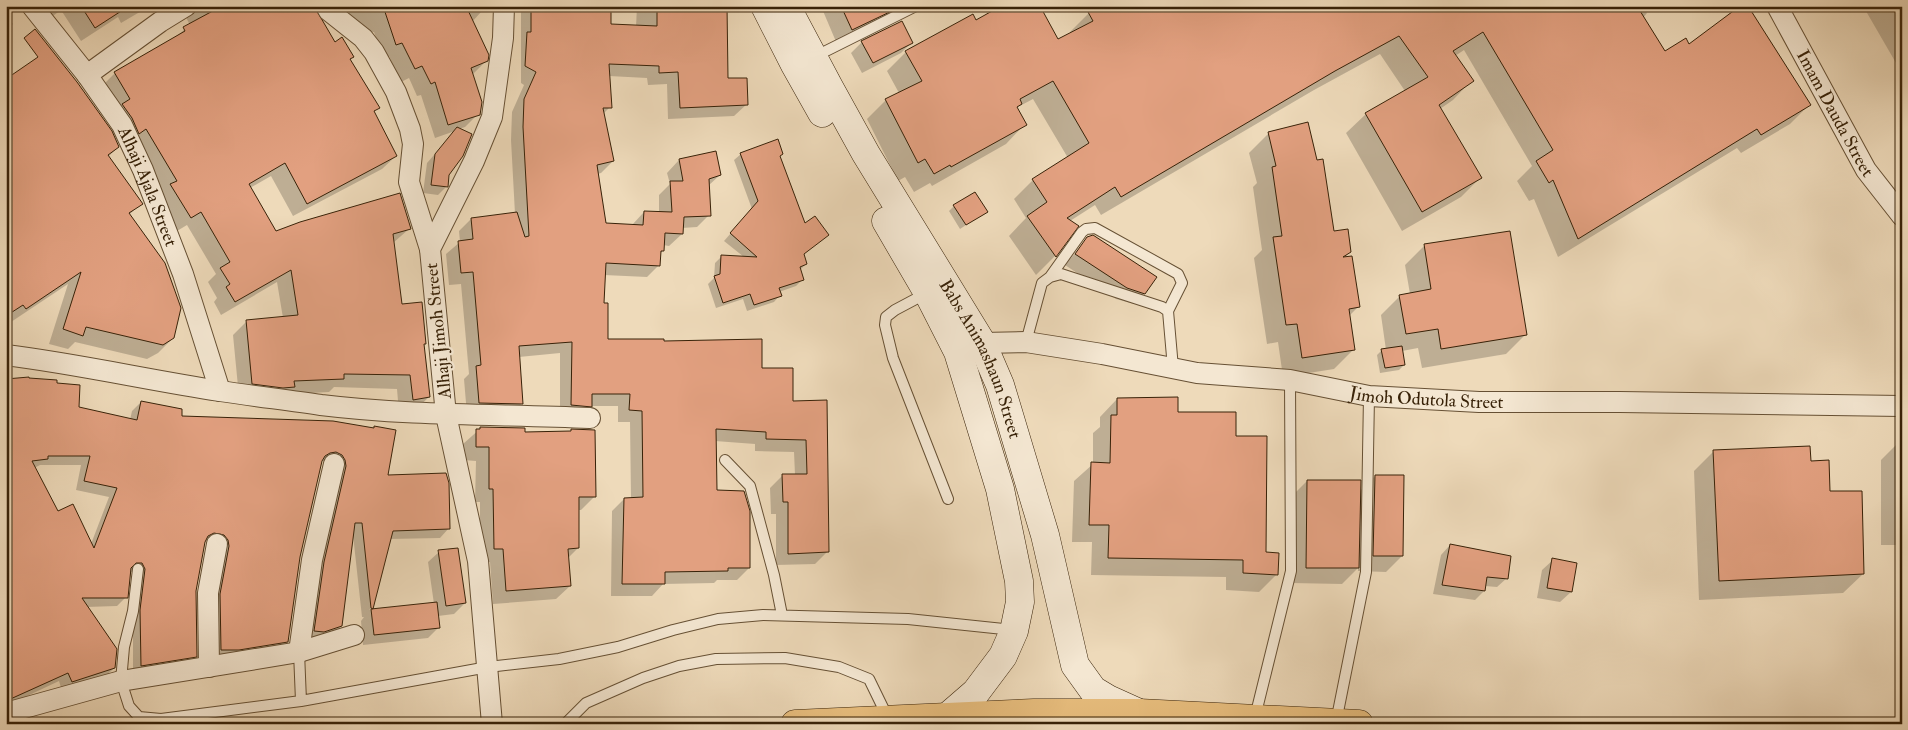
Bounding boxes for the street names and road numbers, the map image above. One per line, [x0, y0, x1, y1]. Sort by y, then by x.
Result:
street label: Imam Dauda Street [1791, 46, 1878, 182]
street label: Alhaji Ajala Street [112, 122, 182, 250]
street label: Alhaji Jimoh Street [420, 262, 457, 401]
street label: Babs Animashaun Street [934, 275, 1026, 441]
street label: Jimoh Odutola Street [1347, 381, 1504, 414]

